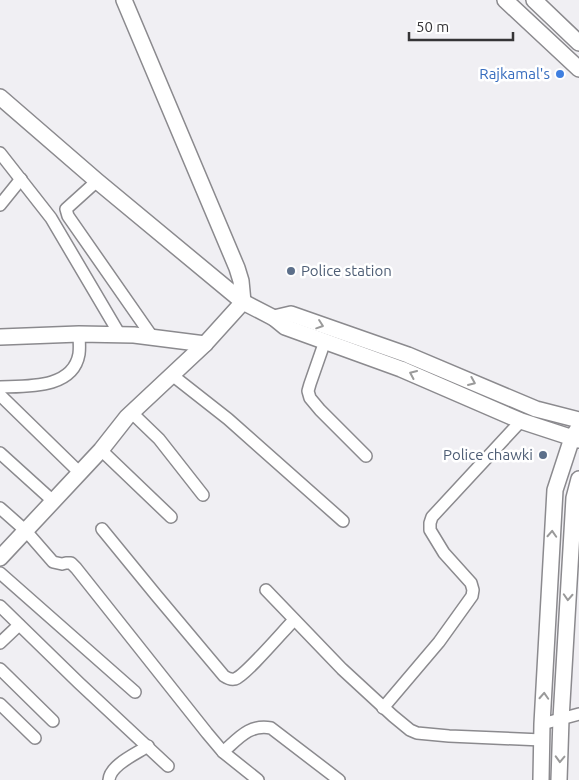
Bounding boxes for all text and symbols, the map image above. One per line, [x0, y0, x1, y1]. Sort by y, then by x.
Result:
scale bar [409, 10, 513, 42]
text: 50 m [416, 18, 449, 35]
place label: Rajkamal's [479, 65, 550, 82]
marker: Rajkamal's [554, 68, 566, 80]
place label: Police station [301, 262, 392, 279]
marker: Police station [285, 265, 297, 277]
one-way arrow [316, 319, 324, 329]
one-way arrow [409, 370, 418, 381]
one-way arrow [467, 376, 476, 387]
place label: Police chawki [443, 446, 533, 463]
marker: Police chawki [537, 449, 549, 461]
one-way arrow [547, 530, 558, 538]
one-way arrow [563, 593, 574, 601]
one-way arrow [538, 692, 549, 700]
one-way arrow [555, 756, 565, 764]

